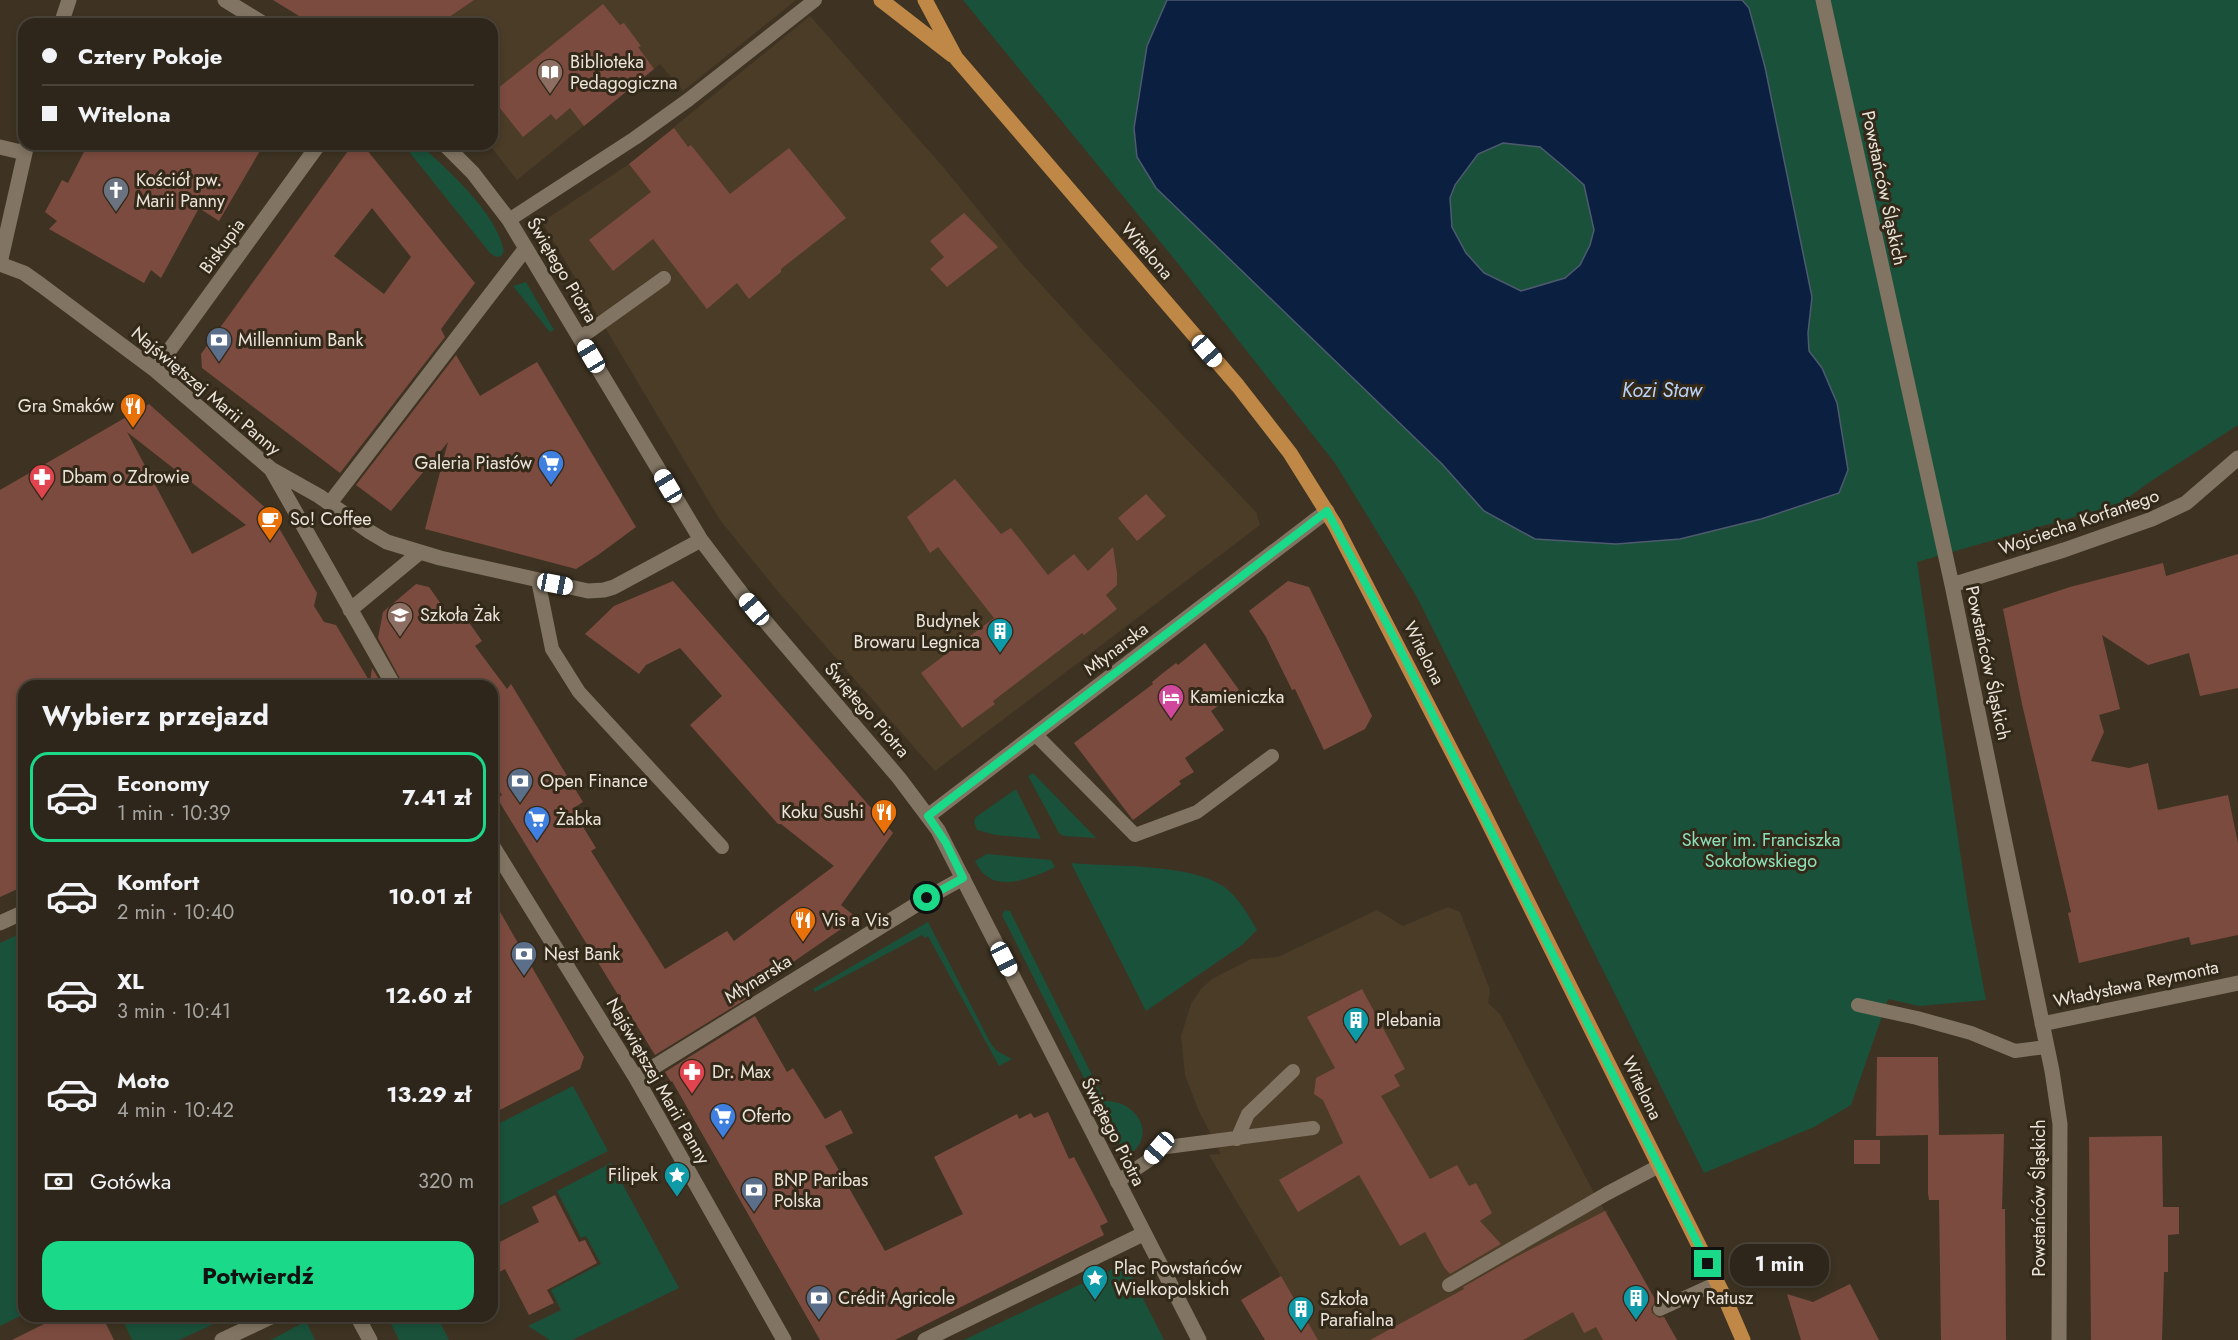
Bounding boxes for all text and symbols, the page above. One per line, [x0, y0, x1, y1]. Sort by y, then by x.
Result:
text: Cztery Pokoje [78, 40, 222, 72]
place label: Biblioteka Pedagogiczna [570, 49, 678, 96]
library icon: Biblioteka Pedagogiczna [535, 57, 565, 95]
text: Witelona [78, 98, 171, 130]
street label: Powstańców Śląskich [1855, 108, 1913, 268]
place label: Kościół pw. Marii Panny [136, 167, 225, 214]
church icon: Kościół pw. Marii Panny [101, 175, 131, 213]
street label: Świętego Piotra [520, 212, 604, 328]
street label: Biskupia [193, 213, 251, 279]
street label: Witelona [1115, 217, 1179, 285]
street label: Najświętszej Marii Panny [126, 321, 286, 461]
bank icon: Millennium Bank [204, 325, 234, 363]
place label: Millennium Bank [238, 327, 363, 353]
car [1188, 332, 1226, 370]
car [574, 336, 608, 376]
water label: Kozi Staw [1622, 376, 1704, 405]
restaurant icon: Gra Smaków [118, 391, 148, 429]
place label: Gra Smaków [18, 393, 115, 419]
supermarket icon: Galeria Piastów [536, 448, 566, 486]
place label: Galeria Piastów [414, 450, 533, 476]
pharmacy icon: Dbam o Zdrowie [27, 462, 57, 500]
place label: Dbam o Zdrowie [62, 464, 190, 490]
car [651, 466, 685, 506]
street label: Wojciecha Korfantego [1995, 482, 2163, 562]
cafe icon: So! Coffee [255, 504, 285, 542]
place label: So! Coffee [290, 506, 372, 532]
car [536, 572, 574, 596]
street label: Powstańców Śląskich [1959, 583, 2017, 743]
car [736, 589, 772, 629]
school or university icon: Szkoła Żak [385, 600, 415, 638]
place label: Szkoła Żak [420, 602, 500, 628]
place label: Budynek Browaru Legnica [854, 608, 980, 655]
building icon: Budynek Browaru Legnica [985, 616, 1015, 654]
street label: Młynarska [1078, 616, 1154, 682]
street label: Witelona [1397, 617, 1451, 689]
street label: Świętego Piotra [818, 657, 916, 763]
hotel icon: Kamieniczka [1156, 682, 1186, 720]
place label: Kamieniczka [1190, 684, 1284, 710]
text: Wybierz przejazd [42, 696, 269, 735]
bank icon: Open Finance [505, 766, 535, 804]
text: Economy [117, 767, 209, 799]
place label: Open Finance [540, 768, 648, 794]
icon: car [45, 770, 99, 824]
text: 7.41 zł [402, 781, 471, 813]
restaurant icon: Koku Sushi [869, 797, 899, 835]
text: 1 min · 10:39 [117, 799, 231, 828]
place label: Koku Sushi [781, 799, 864, 825]
supermarket icon: Żabka [522, 804, 552, 842]
place label: Żabka [556, 806, 601, 832]
park label: Skwer im. Franciszka Sokołowskiego [1682, 827, 1840, 874]
text: Komfort [117, 866, 199, 898]
icon: car [45, 869, 99, 923]
text: 10.01 zł [388, 880, 471, 912]
route start [913, 884, 940, 911]
text: 2 min · 10:40 [117, 898, 234, 927]
restaurant icon: Vis a Vis [788, 905, 818, 943]
place label: Vis a Vis [822, 907, 889, 933]
bank icon: Nest Bank [509, 939, 539, 977]
car [988, 939, 1020, 979]
place label: Nest Bank [544, 941, 620, 967]
street label: Młynarska [719, 948, 797, 1010]
street label: Władysława Reymonta [2051, 954, 2221, 1014]
text: XL [117, 965, 144, 997]
icon: car [45, 968, 99, 1022]
text: 12.60 zł [385, 979, 471, 1011]
street label: Najświętszej Marii Panny [600, 993, 716, 1169]
text: 3 min · 10:41 [117, 997, 231, 1026]
building icon: Plebania [1341, 1005, 1371, 1043]
place label: Plebania [1376, 1007, 1441, 1033]
street label: Witelona [1615, 1052, 1669, 1124]
pharmacy icon: Dr. Max [677, 1057, 707, 1095]
place label: Dr. Max [712, 1059, 771, 1085]
text: Moto [117, 1064, 170, 1096]
icon: car [45, 1067, 99, 1121]
street label: Świętego Piotra [1074, 1073, 1152, 1191]
text: 13.29 zł [386, 1078, 471, 1110]
text: 4 min · 10:42 [117, 1096, 234, 1125]
supermarket icon: Oferto [708, 1101, 738, 1139]
place label: Oferto [742, 1103, 791, 1129]
street label: Powstańców Śląskich [2026, 1119, 2052, 1277]
car [1140, 1129, 1178, 1167]
place icon: Filipek [662, 1160, 692, 1198]
place label: Filipek [608, 1162, 658, 1188]
icon: cash [42, 1165, 75, 1198]
text: Gotówka [90, 1165, 171, 1197]
text: 320 m [418, 1167, 474, 1196]
place label: BNP Paribas Polska [774, 1167, 868, 1214]
bank icon: BNP Paribas Polska [739, 1175, 769, 1213]
button: Potwierdź [42, 1241, 474, 1310]
callout: 1 min [1729, 1243, 1828, 1285]
route end [1694, 1250, 1721, 1277]
text: 1 min [1755, 1250, 1804, 1279]
place label: Plac Powstańców Wielkopolskich [1114, 1255, 1243, 1302]
place icon: Plac Powstańców Wielkopolskich [1080, 1263, 1110, 1301]
bank icon: Crédit Agricole [804, 1283, 834, 1321]
building icon: Nowy Ratusz [1621, 1283, 1651, 1321]
place label: Crédit Agricole [838, 1285, 955, 1311]
place label: Nowy Ratusz [1656, 1285, 1754, 1311]
place label: Szkoła Parafialna [1320, 1286, 1394, 1333]
building icon: Szkoła Parafialna [1286, 1294, 1316, 1332]

